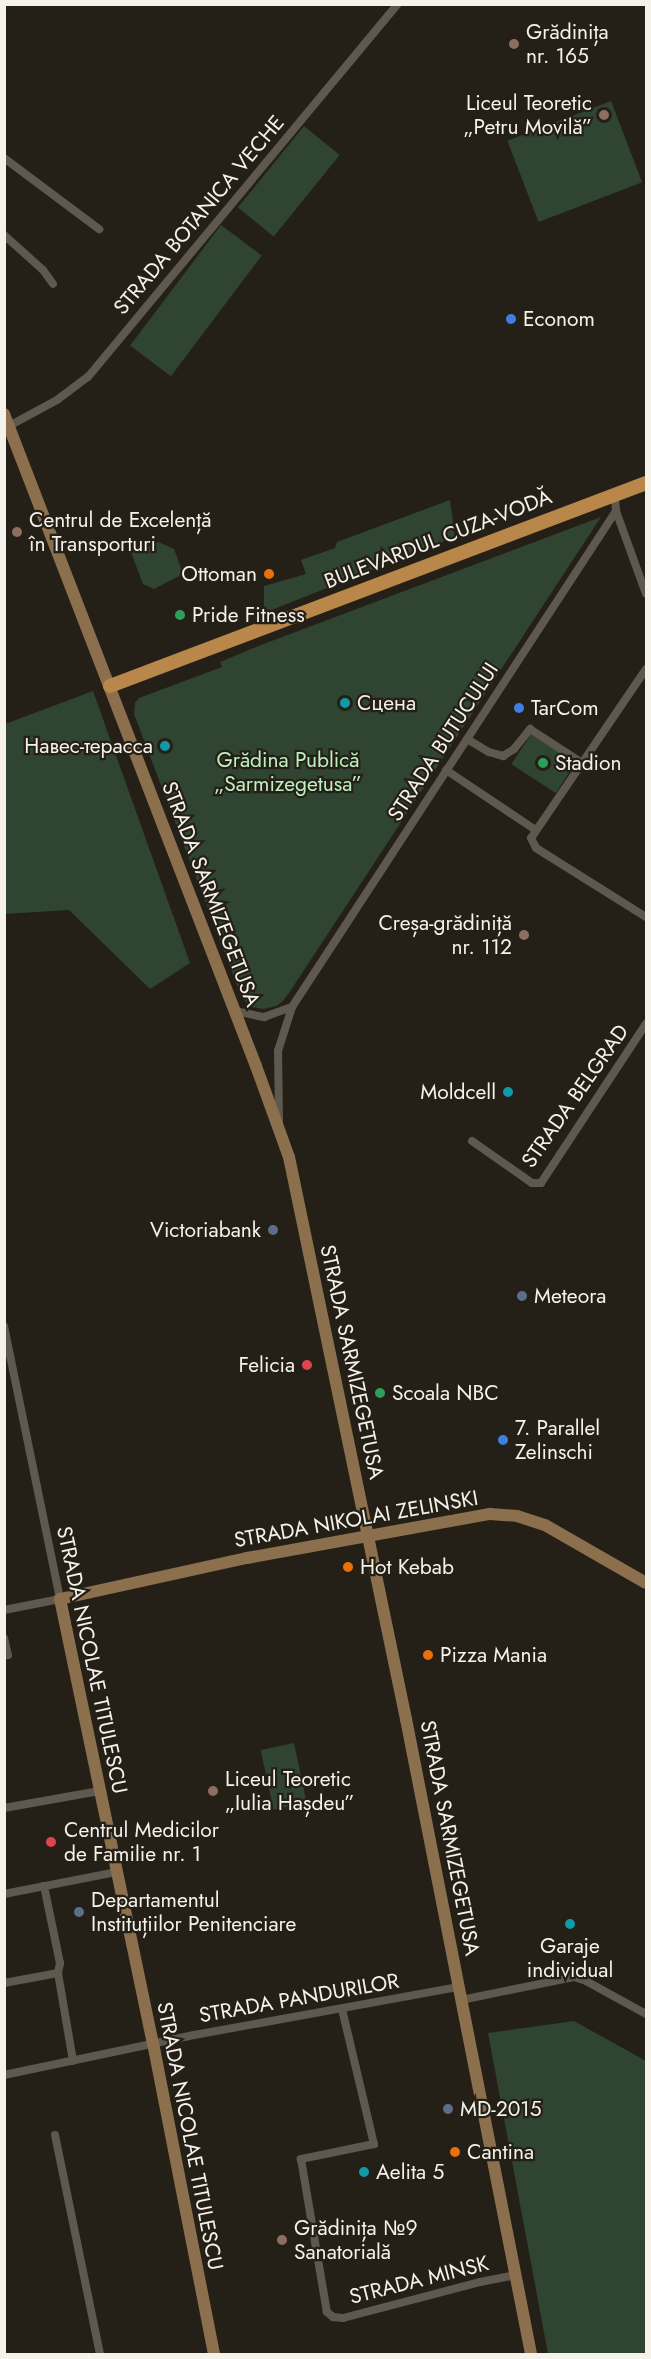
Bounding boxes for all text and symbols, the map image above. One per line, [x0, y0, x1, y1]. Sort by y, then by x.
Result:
place label: Grădinița nr. 165 [526, 19, 609, 69]
marker: Grădinița nr. 165 [507, 37, 521, 51]
place label: Liceul Teoretic „Petru Movilă” [464, 90, 592, 140]
marker: Liceul Teoretic „Petru Movilă” [597, 108, 611, 122]
street label: STRADA BOTANICA VECHE [108, 110, 290, 320]
place label: Econom [523, 306, 595, 332]
marker: Econom [504, 312, 518, 326]
street label: BULEVARDUL CUZA-VODĂ [321, 484, 555, 594]
place label: Centrul de Excelență în Transporturi [29, 507, 212, 557]
marker: Centrul de Excelență în Transporturi [10, 525, 24, 539]
place label: Ottoman [181, 561, 257, 587]
marker: Ottoman [262, 567, 276, 581]
place label: Pride Fitness [192, 602, 305, 628]
marker: Pride Fitness [173, 608, 187, 622]
street label: STRADA BUTUCULUI [382, 658, 504, 826]
place label: Сцена [357, 690, 416, 716]
place label: TarCom [531, 695, 599, 721]
marker: Сцена [338, 696, 352, 710]
marker: TarCom [512, 701, 526, 715]
place label: Навес-терасса [24, 733, 153, 759]
marker: Навес-терасса [158, 739, 172, 753]
park label: Grădina Publică „Sarmizegetusa” [214, 747, 362, 797]
place label: Stadion [555, 750, 622, 776]
marker: Stadion [536, 756, 550, 770]
street label: STRADA SARMIZEGETUSA [156, 778, 266, 1010]
place label: Creșa-grădiniță nr. 112 [378, 910, 512, 960]
marker: Creșa-grădiniță nr. 112 [517, 928, 531, 942]
street label: STRADA BELGRAD [516, 1020, 634, 1172]
place label: Moldcell [420, 1079, 496, 1105]
marker: Moldcell [501, 1085, 515, 1099]
place label: Victoriabank [150, 1217, 261, 1243]
marker: Victoriabank [266, 1223, 280, 1237]
street label: STRADA SARMIZEGETUSA [315, 1242, 389, 1482]
place label: Meteora [534, 1283, 606, 1309]
marker: Meteora [515, 1289, 529, 1303]
place label: Felicia [238, 1352, 295, 1378]
marker: Felicia [300, 1358, 314, 1372]
place label: Scoala NBC [392, 1380, 499, 1406]
marker: Scoala NBC [373, 1386, 387, 1400]
place label: 7. Parallel Zelinschi [515, 1415, 600, 1465]
marker: 7. Parallel Zelinschi [496, 1433, 510, 1447]
street label: STRADA NIKOLAI ZELINSKI [232, 1485, 480, 1553]
street label: STRADA NICOLAE TITULESCU [51, 1524, 133, 1796]
place label: Hot Kebab [360, 1554, 454, 1580]
marker: Hot Kebab [341, 1560, 355, 1574]
place label: Pizza Mania [440, 1642, 547, 1668]
marker: Pizza Mania [421, 1648, 435, 1662]
street label: STRADA SARMIZEGETUSA [415, 1718, 485, 1958]
place label: Liceul Teoretic „Iulia Hașdeu” [225, 1766, 355, 1816]
marker: Liceul Teoretic „Iulia Hașdeu” [206, 1784, 220, 1798]
place label: Centrul Medicilor de Familie nr. 1 [64, 1817, 219, 1867]
marker: Centrul Medicilor de Familie nr. 1 [42, 1833, 60, 1851]
place label: Departamentul Instituțiilor Penitenciare [91, 1887, 296, 1937]
marker: Departamentul Instituțiilor Penitenciare [72, 1905, 86, 1919]
marker: Garaje individual [563, 1917, 577, 1931]
place label: Garaje individual [527, 1933, 613, 1983]
street label: STRADA PANDURILOR [197, 1968, 401, 2028]
street label: STRADA NICOLAE TITULESCU [152, 2000, 228, 2272]
place label: MD-2015 [460, 2096, 542, 2122]
marker: MD-2015 [441, 2102, 455, 2116]
place label: Cantina [467, 2139, 534, 2165]
marker: Cantina [448, 2145, 462, 2159]
place label: Aelita 5 [376, 2159, 444, 2185]
marker: Aelita 5 [357, 2165, 371, 2179]
place label: Grădinița №9 Sanatorială [294, 2215, 418, 2265]
marker: Grădinița №9 Sanatorială [275, 2233, 289, 2247]
street label: STRADA MINSK [347, 2251, 491, 2309]

